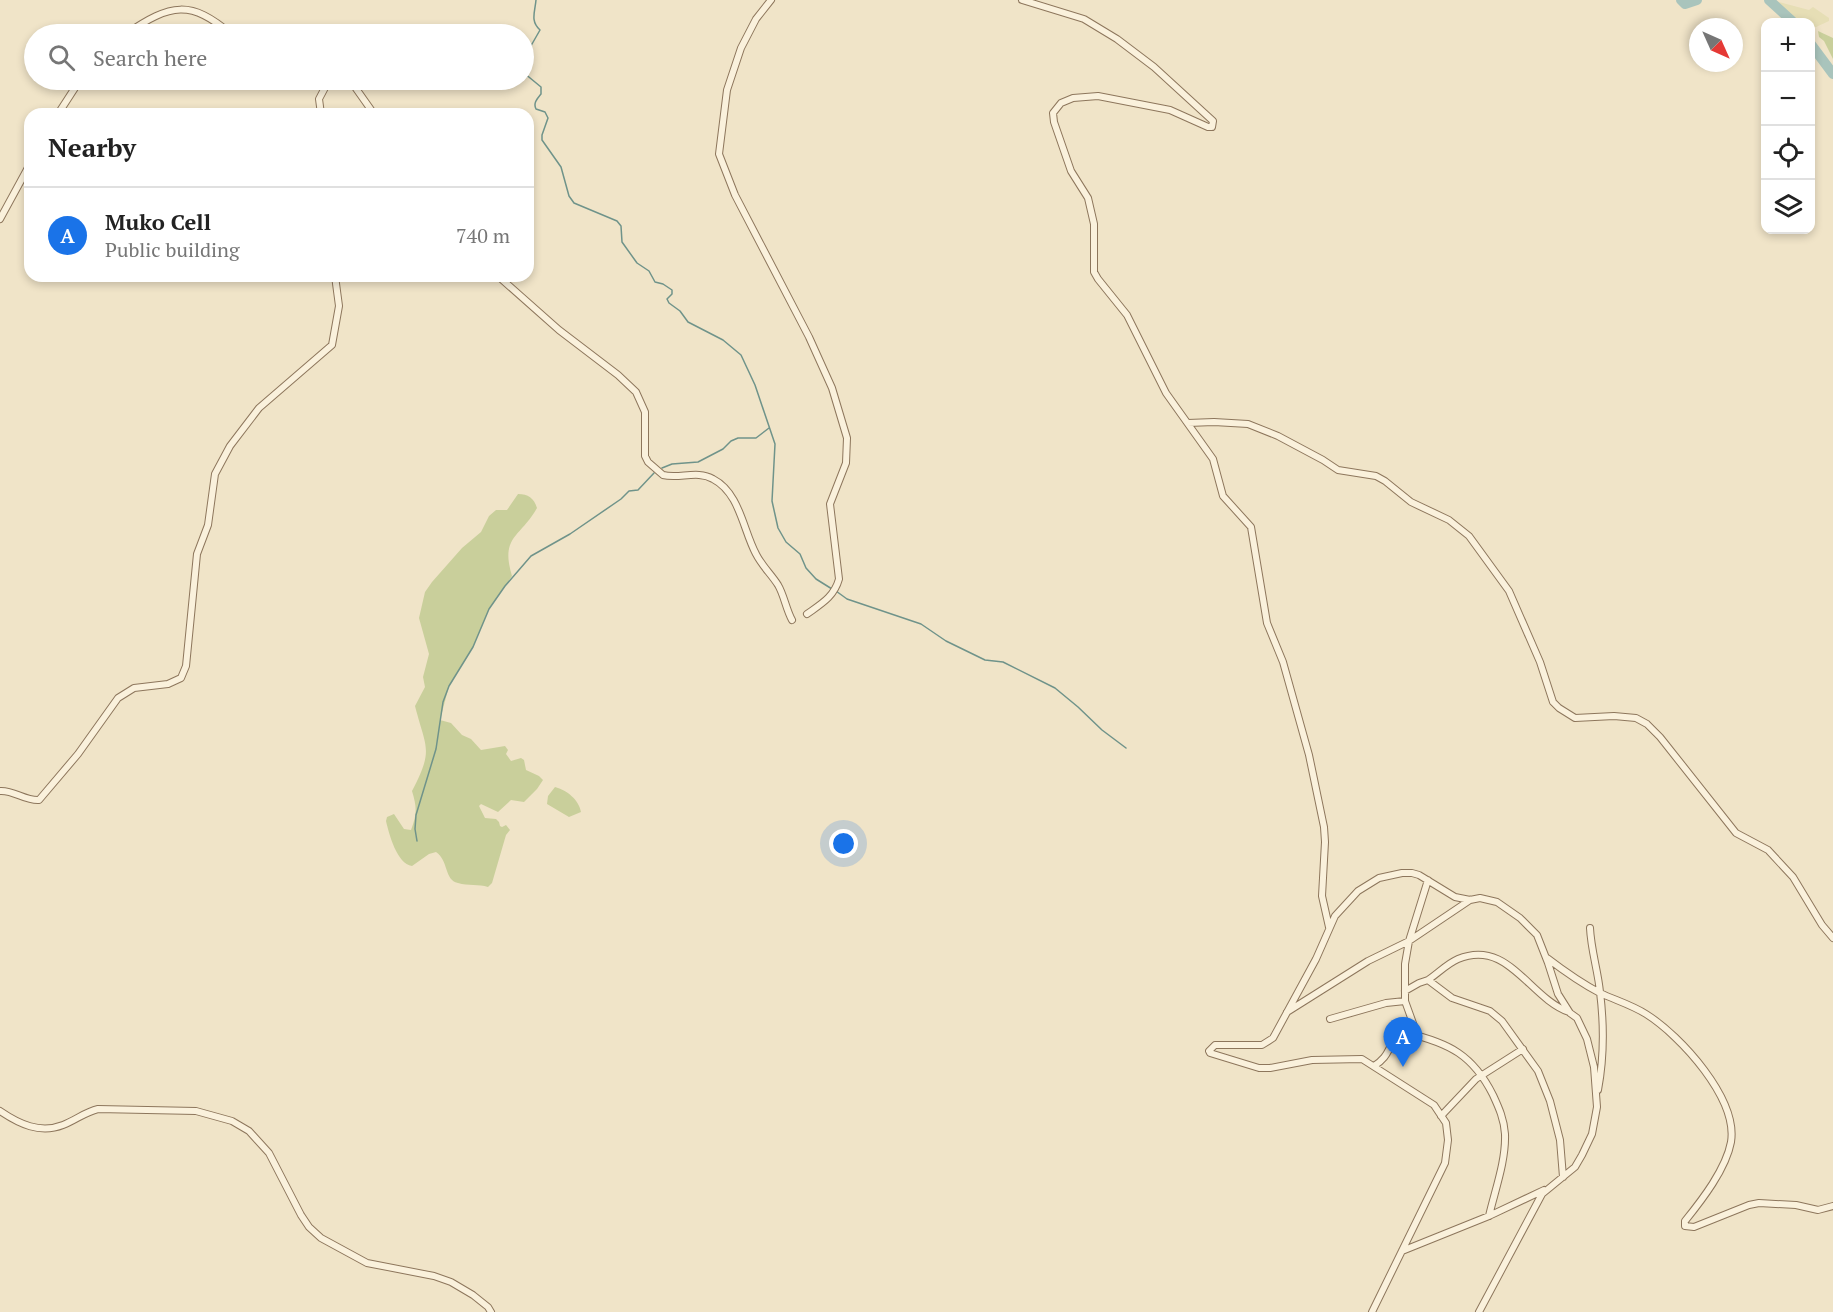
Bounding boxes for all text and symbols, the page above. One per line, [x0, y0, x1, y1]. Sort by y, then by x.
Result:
north arrow [1689, 18, 1743, 72]
map controls [1761, 18, 1815, 234]
button: + [1761, 18, 1815, 72]
search box [24, 24, 534, 90]
icon: search [45, 41, 78, 74]
text: Search here [93, 43, 207, 72]
button: − [1761, 72, 1815, 126]
button: locate [1761, 126, 1815, 180]
text: Nearby [48, 130, 136, 164]
button: layers [1761, 180, 1815, 234]
text: Muko Cell [105, 207, 211, 236]
text: A [60, 222, 75, 249]
text: 740 m [456, 222, 510, 249]
text: Public building [105, 236, 239, 263]
your location [829, 829, 858, 858]
pin: A [1384, 1018, 1422, 1067]

